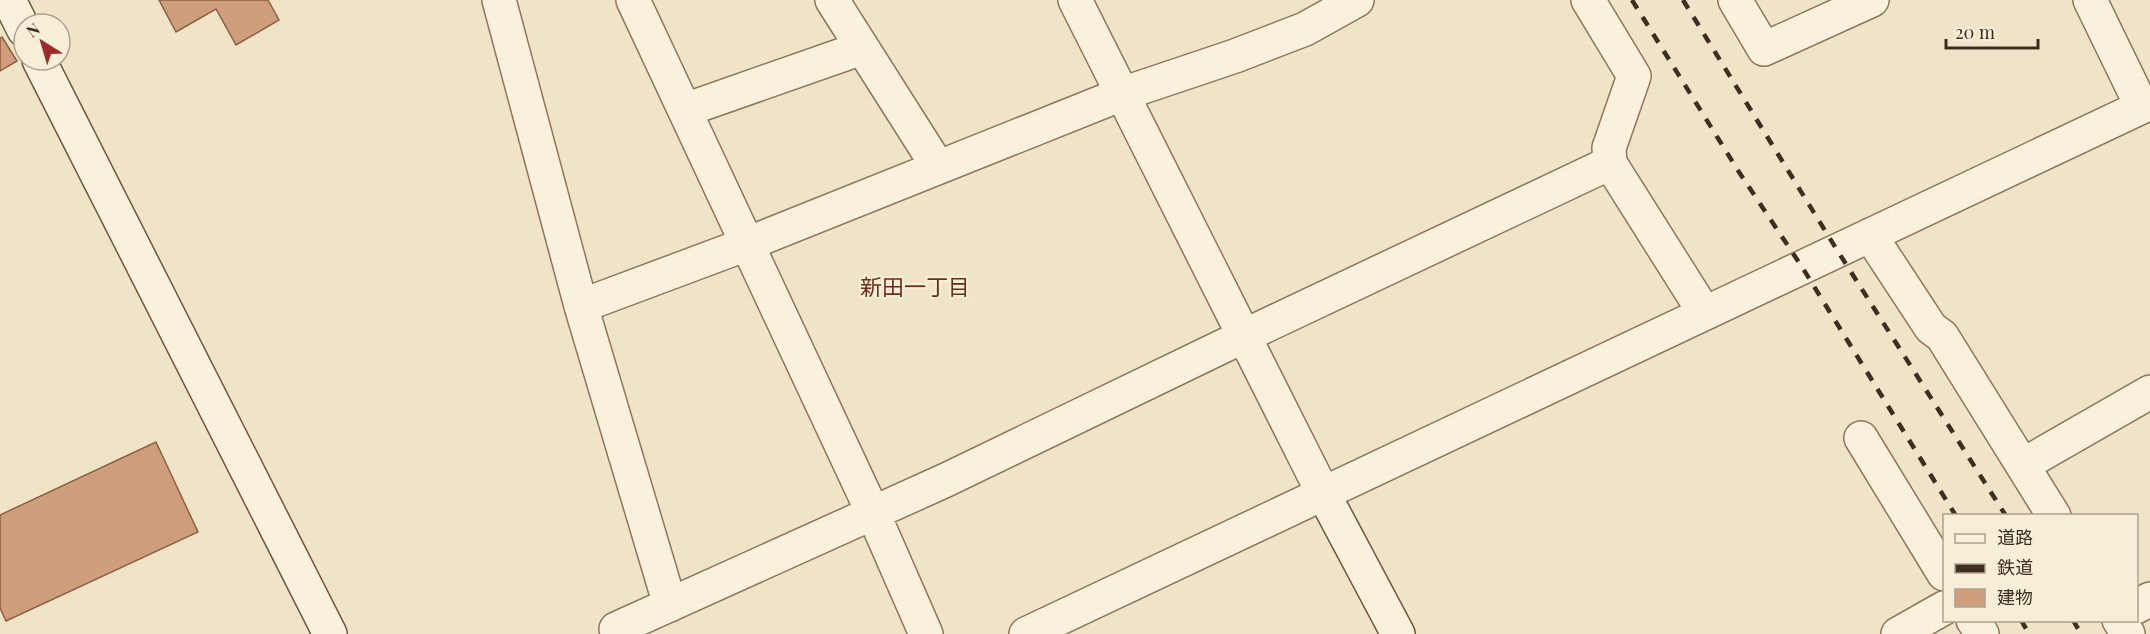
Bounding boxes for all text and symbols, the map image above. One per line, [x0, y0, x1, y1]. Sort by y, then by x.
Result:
north arrow [12, 12, 72, 72]
scale bar [1946, 12, 2038, 50]
text: N [22, 17, 44, 41]
text: 20 m [1955, 20, 1995, 44]
district label: 新田一丁目 [860, 271, 970, 301]
legend [1943, 514, 2138, 622]
text: 道路 [1997, 525, 2033, 549]
text: 鉄道 [1997, 555, 2033, 579]
text: 建物 [1997, 585, 2033, 609]

